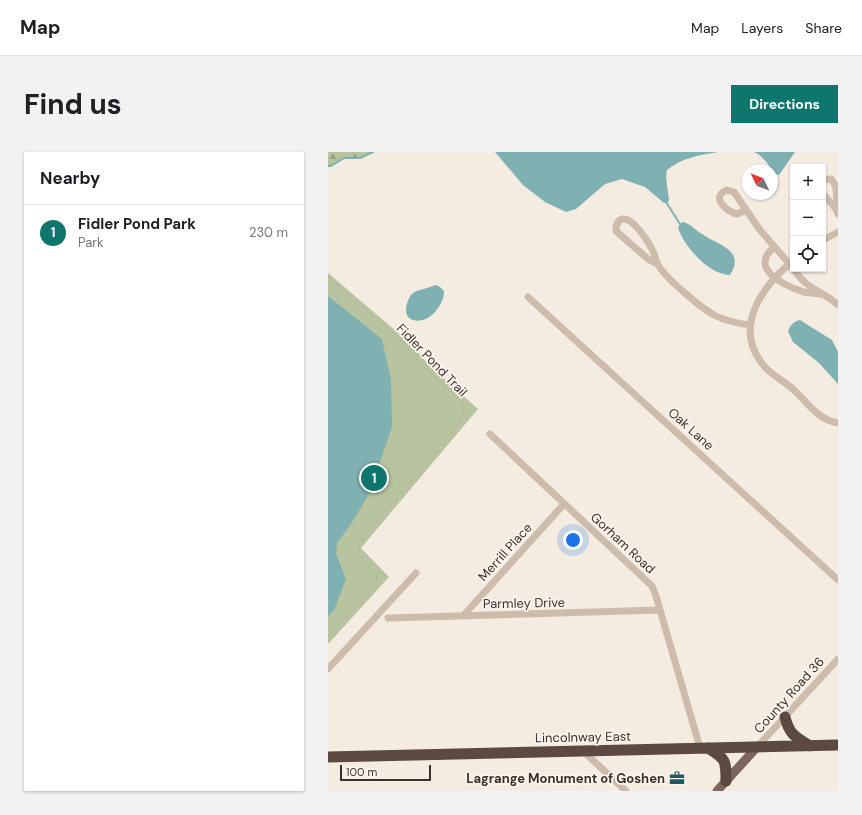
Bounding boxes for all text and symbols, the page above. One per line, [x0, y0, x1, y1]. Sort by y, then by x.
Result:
text: Map [20, 15, 60, 40]
text: Map [691, 19, 719, 37]
text: Layers [741, 19, 783, 37]
text: Share [805, 19, 842, 37]
button: Directions [731, 85, 838, 123]
text: Find us [24, 86, 122, 123]
north arrow [742, 164, 778, 200]
map controls [790, 164, 826, 272]
button: + [790, 164, 826, 200]
text: Nearby [40, 167, 100, 189]
button: − [790, 200, 826, 236]
text: Fidler Pond Park [78, 214, 196, 234]
text: 1 [51, 224, 55, 241]
text: 230 m [249, 224, 288, 241]
text: Park [78, 234, 104, 251]
button: locate [790, 236, 826, 272]
street label: Fidler Pond Trail [393, 320, 471, 400]
street label: Oak Lane [665, 404, 717, 454]
pin: 1 [361, 463, 387, 493]
street label: Gorham Road [587, 509, 659, 577]
street label: Merrill Place [474, 519, 536, 585]
your location [563, 530, 583, 550]
street label: Parmley Drive [483, 594, 565, 612]
street label: County Road 36 [750, 653, 828, 737]
street label: Lincolnway East [535, 728, 631, 746]
scale bar [340, 763, 431, 782]
text: 100 m [346, 765, 377, 779]
office icon: Lagrange Monument of Goshen [668, 769, 686, 787]
place label: Lagrange Monument of Goshen [466, 770, 665, 787]

